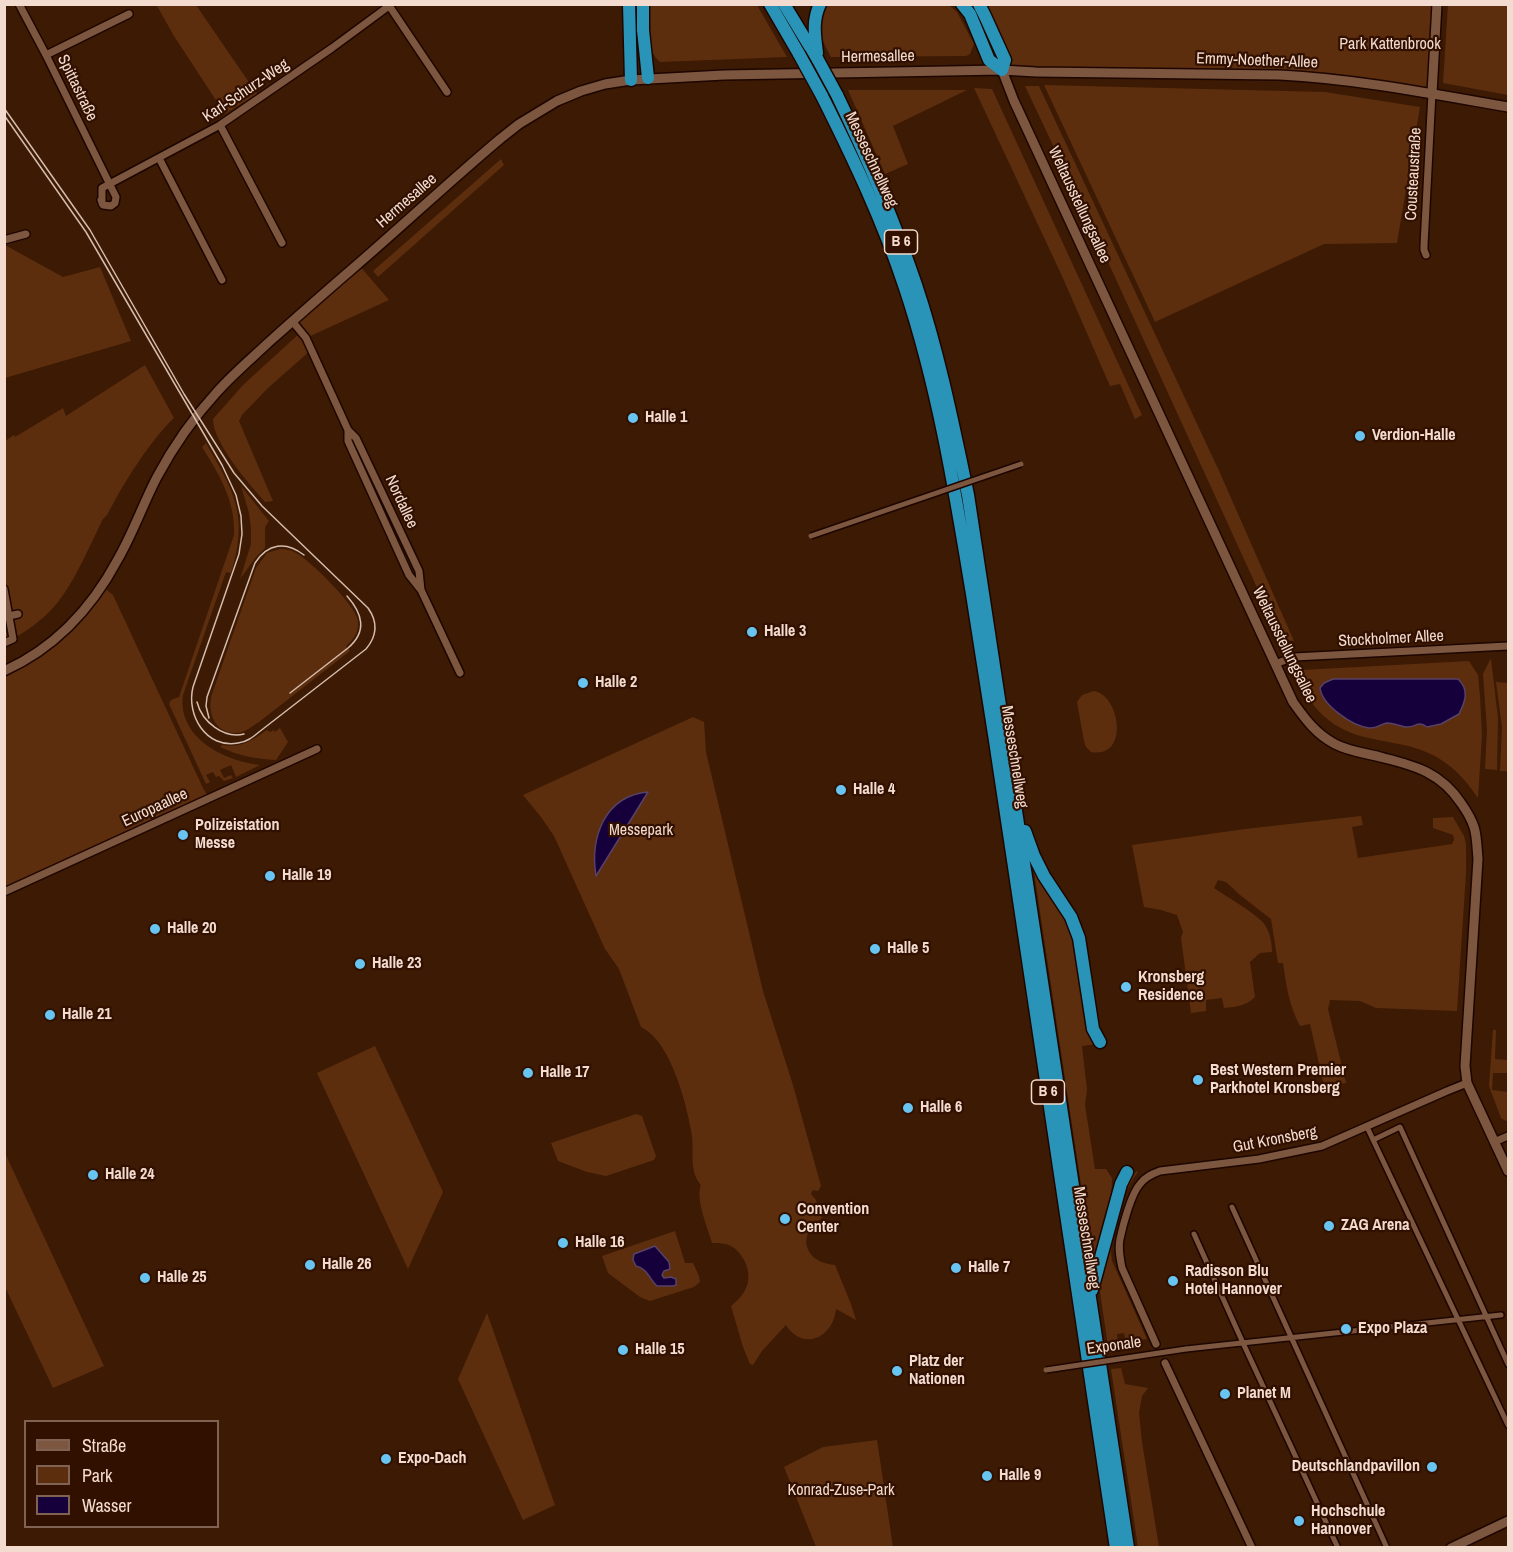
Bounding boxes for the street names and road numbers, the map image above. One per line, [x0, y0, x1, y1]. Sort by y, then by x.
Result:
street label: Hermesallee [841, 47, 915, 67]
street label: Emmy-Noether-Allee [1196, 49, 1318, 73]
street label: Spittastraße [53, 52, 101, 124]
street label: Karl-Schurz-Weg [199, 55, 293, 127]
street label: Messeschnellweg [840, 109, 902, 211]
street label: Cousteaustraße [1402, 127, 1426, 221]
street label: Weltausstellungsallee [1044, 144, 1114, 266]
street label: Hermesallee [373, 170, 441, 232]
road number: B 6 [884, 230, 918, 254]
street label: Nordallee [380, 473, 422, 531]
street label: Weltausstellungsallee [1248, 584, 1320, 706]
street label: Stockholmer Allee [1338, 627, 1444, 651]
street label: Messeschnellweg [996, 704, 1032, 810]
street label: Europaallee [119, 785, 191, 831]
road number: B 6 [1032, 1080, 1064, 1104]
street label: Gut Kronsberg [1231, 1122, 1319, 1158]
street label: Messeschnellweg [1068, 1185, 1104, 1291]
street label: Exponale [1086, 1333, 1142, 1359]

